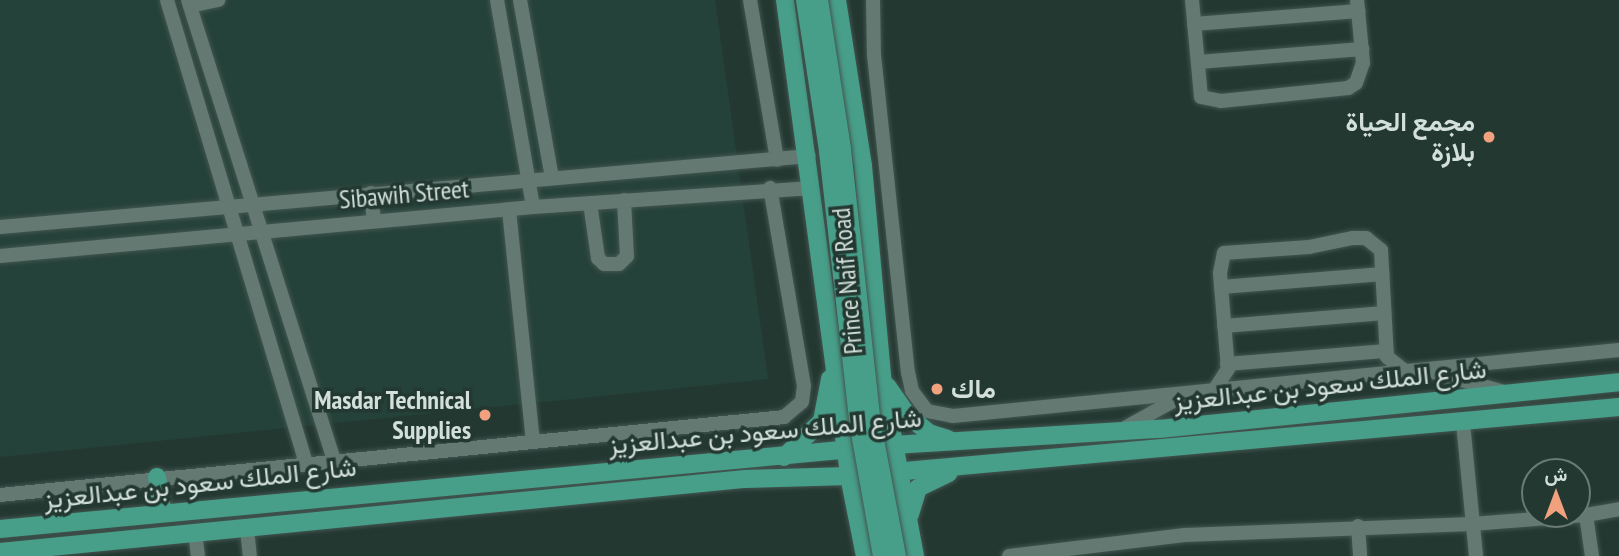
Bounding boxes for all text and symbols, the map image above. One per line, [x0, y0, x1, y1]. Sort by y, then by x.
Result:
place label: مجمع الحياة بلازة [1346, 106, 1475, 168]
marker: مجمع الحياة بلازة [1481, 129, 1497, 145]
street label: Sibawih Street [338, 173, 470, 215]
street label: Prince Naif Road [825, 206, 869, 356]
street label: شارع الملك سعود بن عبدالعزيز [1172, 353, 1488, 417]
place label: ماك [951, 373, 996, 405]
marker: ماك [929, 381, 945, 397]
place label: Masdar Technical Supplies [313, 384, 471, 446]
street label: شارع الملك سعود بن عبدالعزيز [607, 402, 923, 460]
marker: Masdar Technical Supplies [477, 407, 493, 423]
street label: شارع الملك سعود بن عبدالعزيز [42, 451, 358, 515]
north arrow [1521, 458, 1591, 528]
text: ش [1545, 462, 1567, 486]

